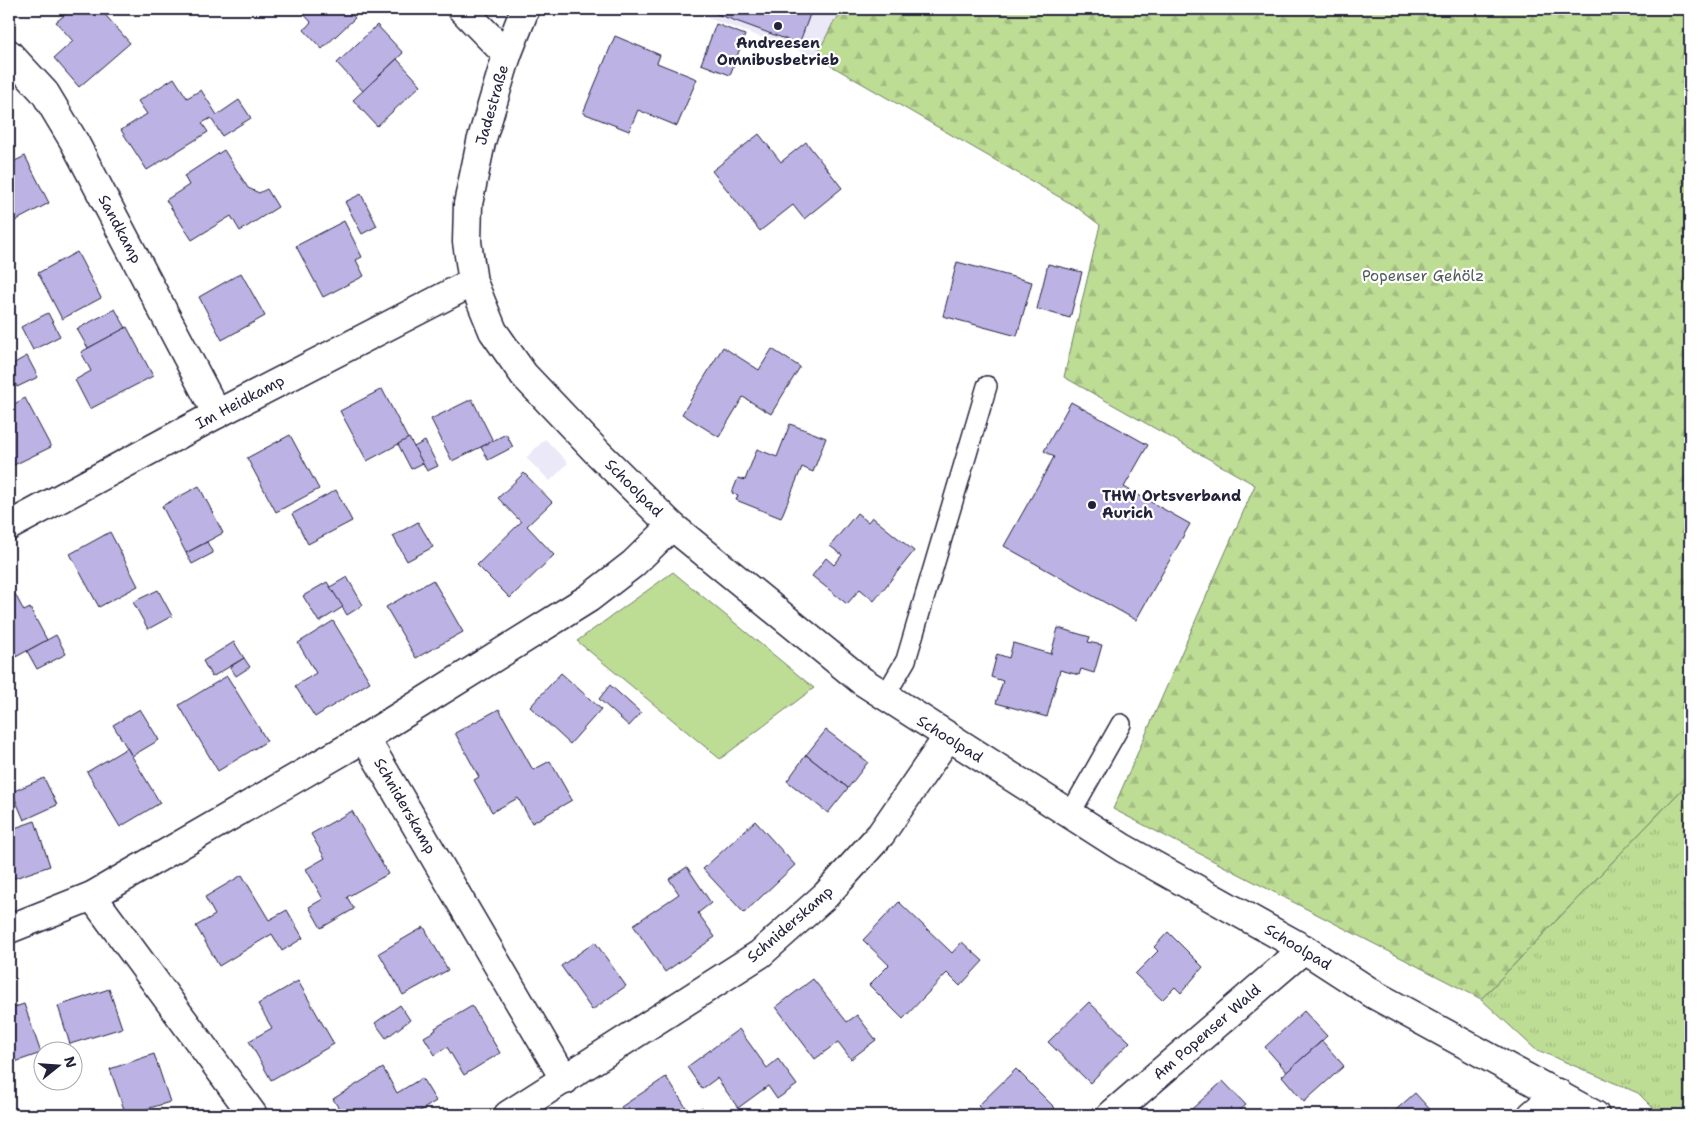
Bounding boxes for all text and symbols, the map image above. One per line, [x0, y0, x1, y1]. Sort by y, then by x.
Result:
marker: Andreesen Omnibusbetrieb [772, 20, 784, 32]
place label: Andreesen Omnibusbetrieb [717, 33, 839, 70]
street label: Jadestraße [471, 62, 513, 148]
street label: Sandkamp [94, 191, 146, 267]
park label: Popenser Gehölz [1362, 266, 1484, 286]
street label: Im Heidkamp [192, 370, 288, 434]
street label: Schoolpad [601, 455, 668, 522]
place label: THW Ortsverband Aurich [1102, 486, 1241, 523]
marker: THW Ortsverband Aurich [1086, 499, 1098, 511]
street label: Schoolpad [913, 711, 987, 767]
street label: Schniderskamp [369, 754, 441, 858]
street label: Schniderskamp [743, 881, 837, 967]
street label: Schoolpad [1261, 919, 1335, 975]
street label: Am Popenser Wald [1149, 979, 1265, 1084]
north arrow [32, 1042, 82, 1092]
text: N [60, 1054, 81, 1070]

